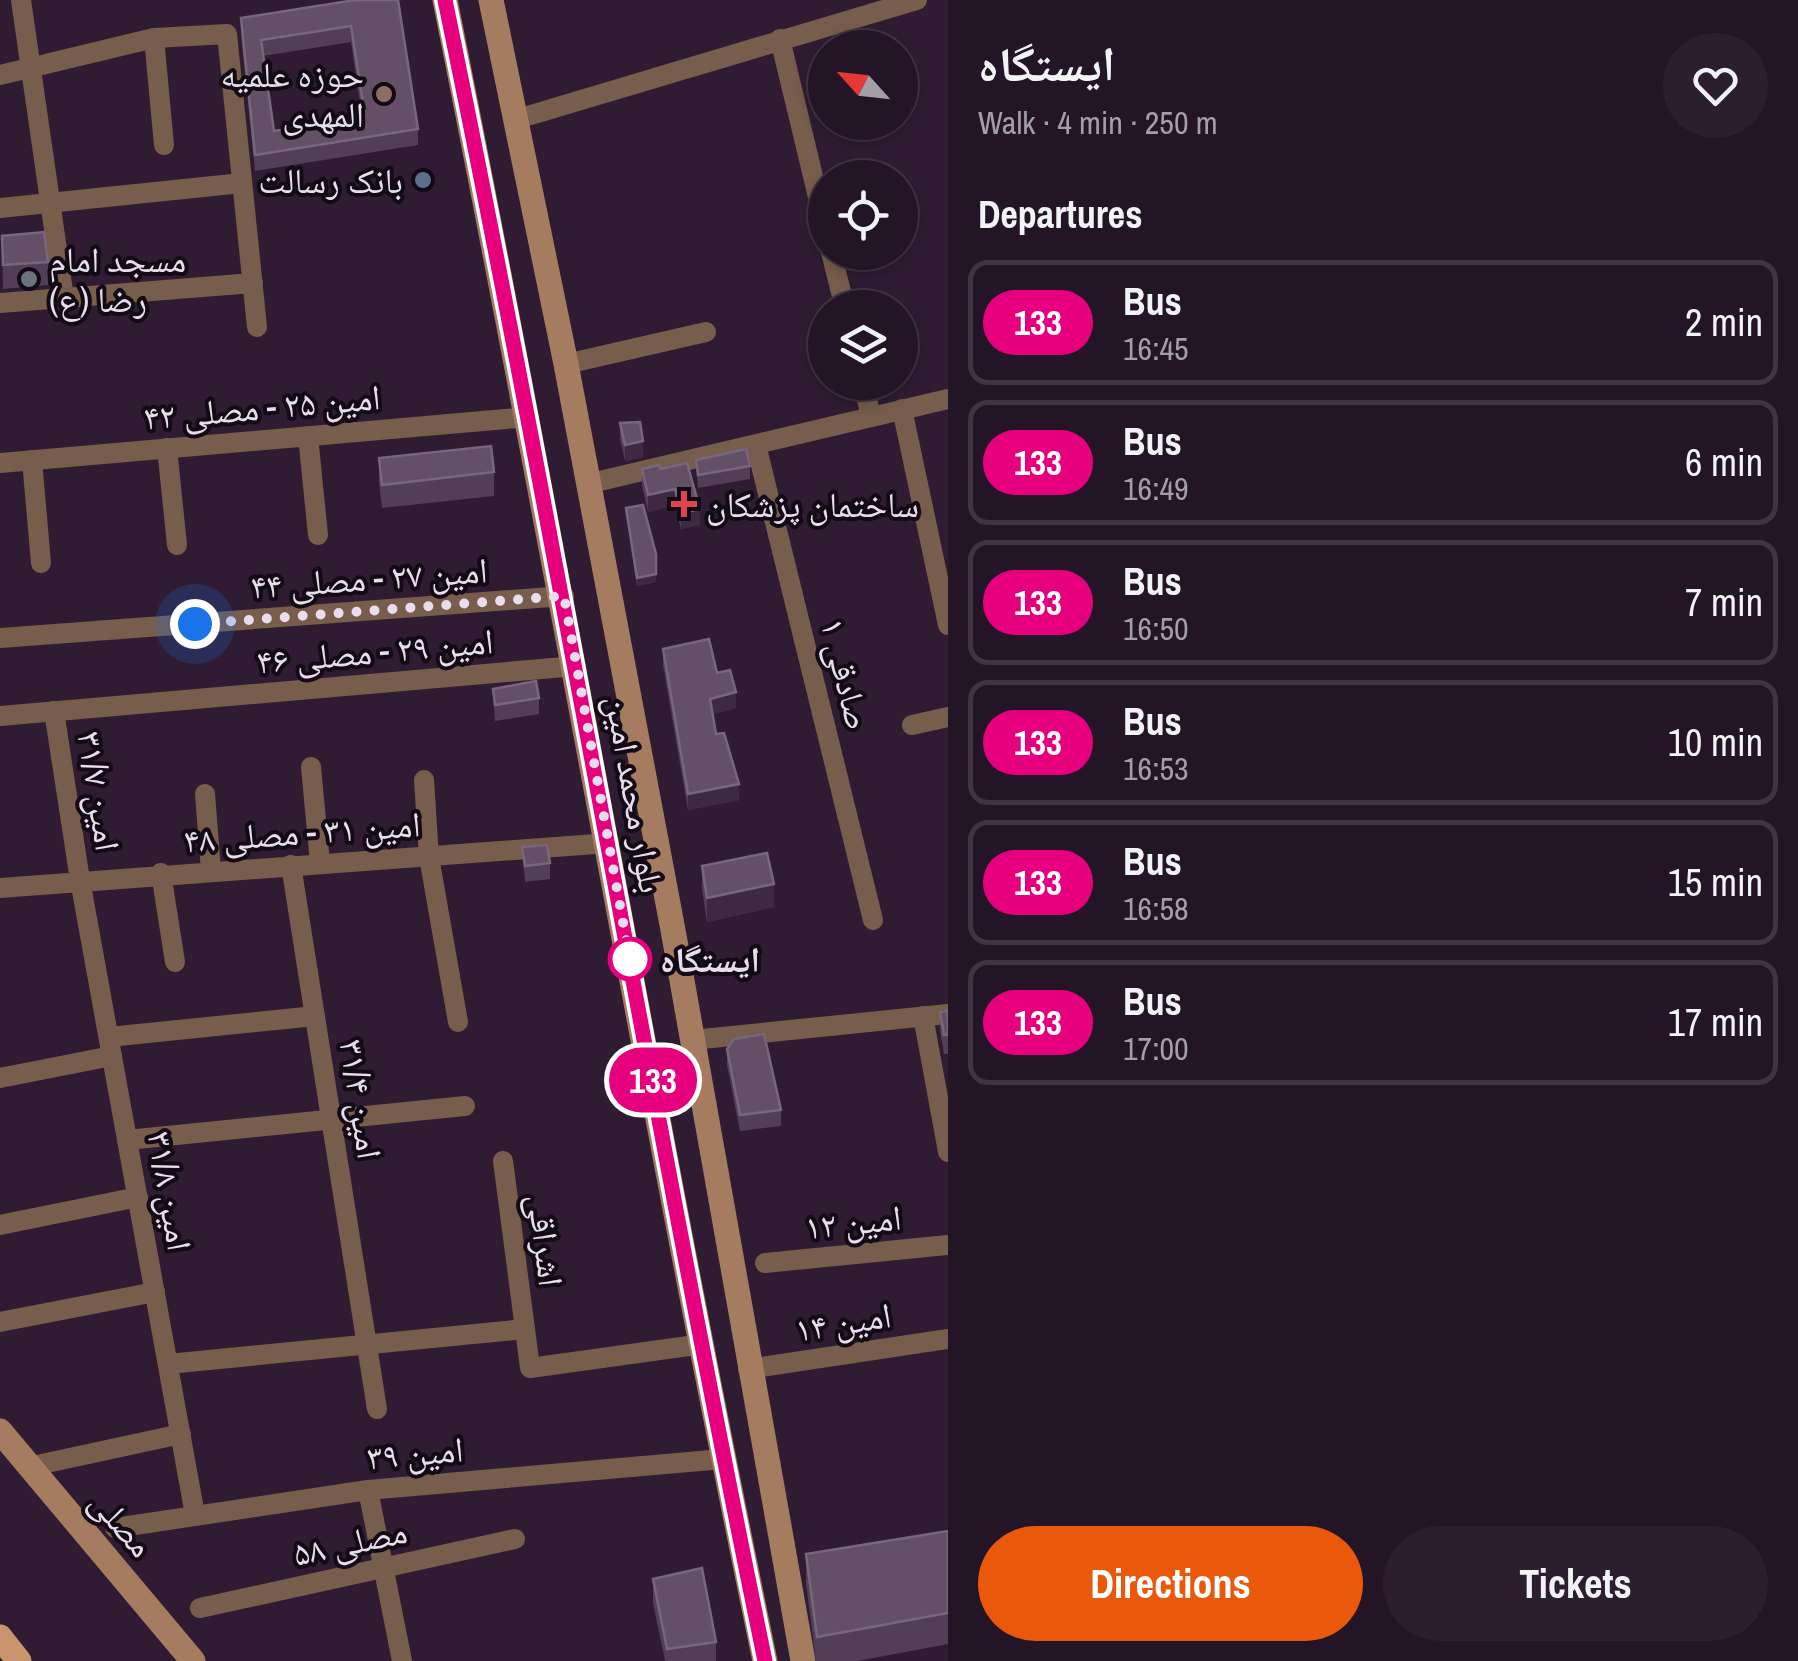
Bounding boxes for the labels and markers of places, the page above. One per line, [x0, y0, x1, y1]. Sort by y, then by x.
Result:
place label: حوزه علمیه المهدی [220, 51, 364, 138]
marker: حوزه علمیه المهدی [373, 83, 395, 105]
place label: بانک رسالت [258, 157, 403, 204]
marker: بانک رسالت [412, 169, 434, 191]
place label: مسجد امام رضا (ع) [49, 236, 186, 323]
marker: مسجد امام رضا (ع) [18, 268, 40, 290]
place label: ساختمان پزشکان [706, 481, 919, 528]
marker: ساختمان پزشکان [671, 491, 697, 517]
place label: ایستگاه [660, 936, 760, 983]
marker: ایستگاه [609, 938, 651, 980]

